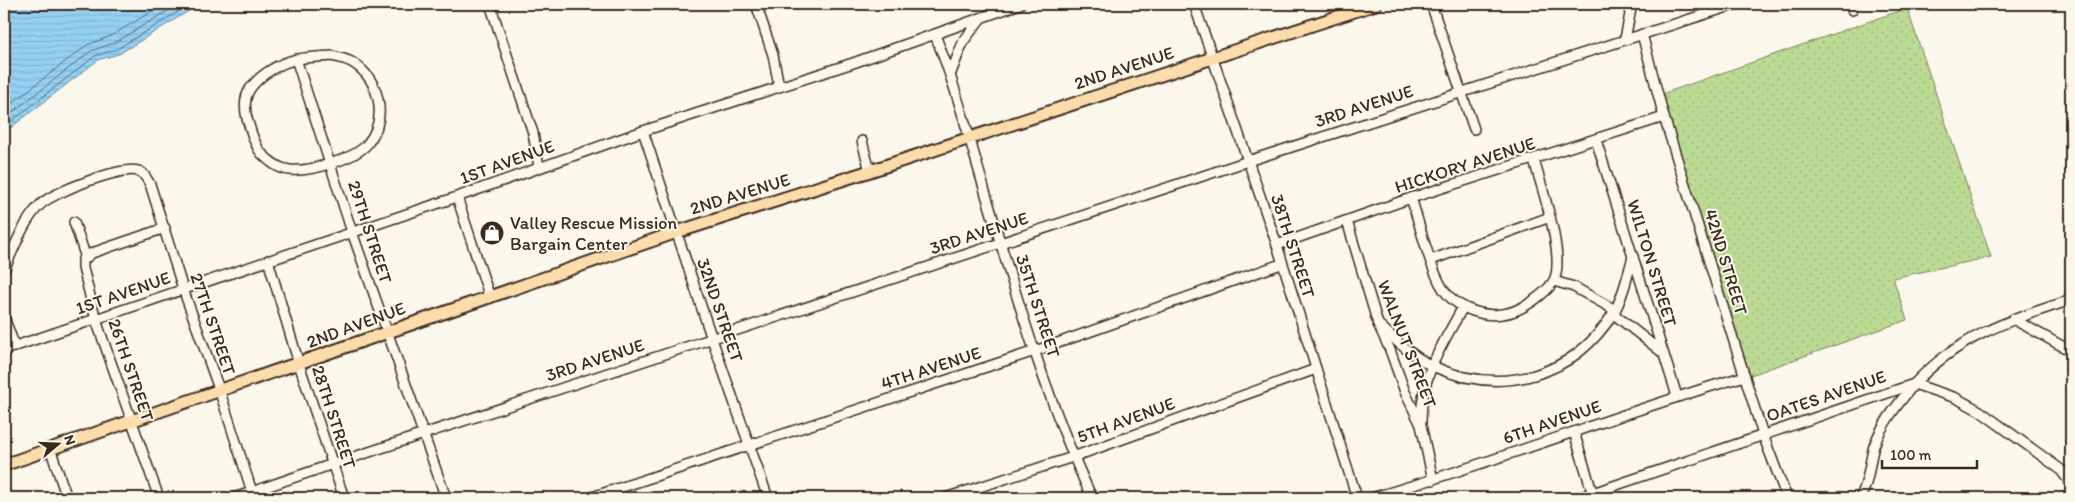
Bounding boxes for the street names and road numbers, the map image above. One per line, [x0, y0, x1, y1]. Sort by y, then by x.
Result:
street label: 2ND AVENUE [1071, 42, 1177, 94]
street label: 3RD AVENUE [1312, 80, 1416, 132]
street label: HICKORY AVENUE [1392, 132, 1538, 198]
street label: 1ST AVENUE [457, 135, 557, 189]
street label: 2ND AVENUE [687, 168, 793, 220]
street label: 29TH STREET [343, 178, 397, 286]
street label: 38TH STREET [1266, 191, 1320, 301]
street label: WILTON STREET [1622, 197, 1682, 329]
street label: 42ND STREET [1699, 206, 1753, 318]
street label: 3RD AVENUE [927, 207, 1031, 259]
street label: 35TH STREET [1011, 252, 1065, 360]
street label: 32ND STREET [692, 255, 748, 365]
street label: 1ST AVENUE [73, 266, 173, 319]
street label: 27TH STREET [185, 270, 241, 378]
street label: WALNUT STREET [1373, 277, 1441, 411]
street label: 2ND AVENUE [304, 297, 408, 353]
street label: 26TH STREET [103, 316, 159, 424]
street label: 3RD AVENUE [543, 334, 647, 386]
street label: 4TH AVENUE [878, 342, 984, 394]
street label: 28TH STREET [307, 363, 361, 471]
street label: OATES AVENUE [1763, 365, 1889, 427]
street label: 5TH AVENUE [1074, 392, 1178, 448]
street label: 6TH AVENUE [1500, 395, 1604, 449]

